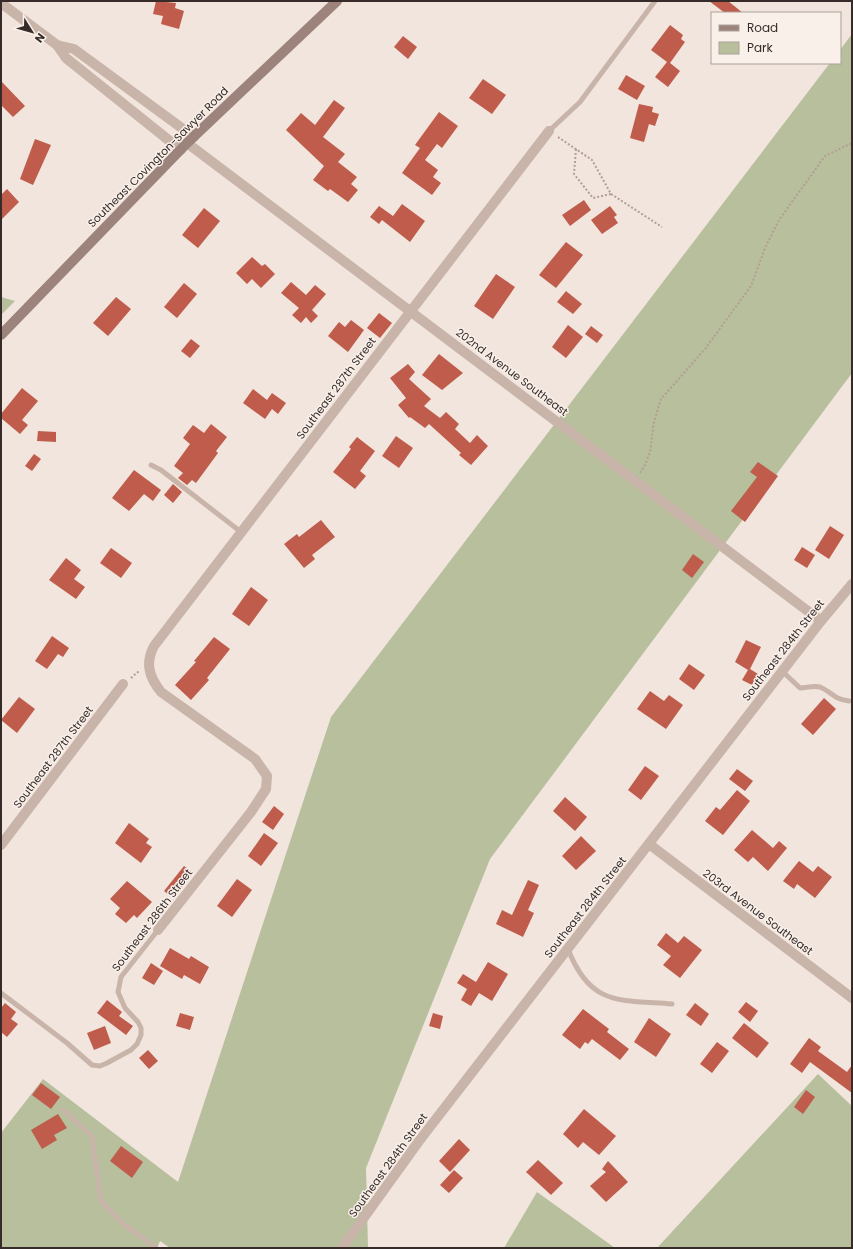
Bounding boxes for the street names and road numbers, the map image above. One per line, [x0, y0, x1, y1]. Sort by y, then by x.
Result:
street label: Southeast Covington-Sawyer Road [84, 83, 232, 231]
street label: 202nd Avenue Southeast [453, 324, 571, 420]
street label: Southeast 287th Street [292, 334, 380, 442]
street label: Southeast 284th Street [738, 596, 828, 704]
street label: Southeast 287th Street [9, 703, 97, 811]
street label: Southeast 284th Street [540, 853, 630, 961]
street label: Southeast 286th Street [108, 865, 196, 975]
street label: 203rd Avenue Southeast [700, 865, 816, 959]
street label: Southeast 284th Street [345, 1110, 431, 1220]

